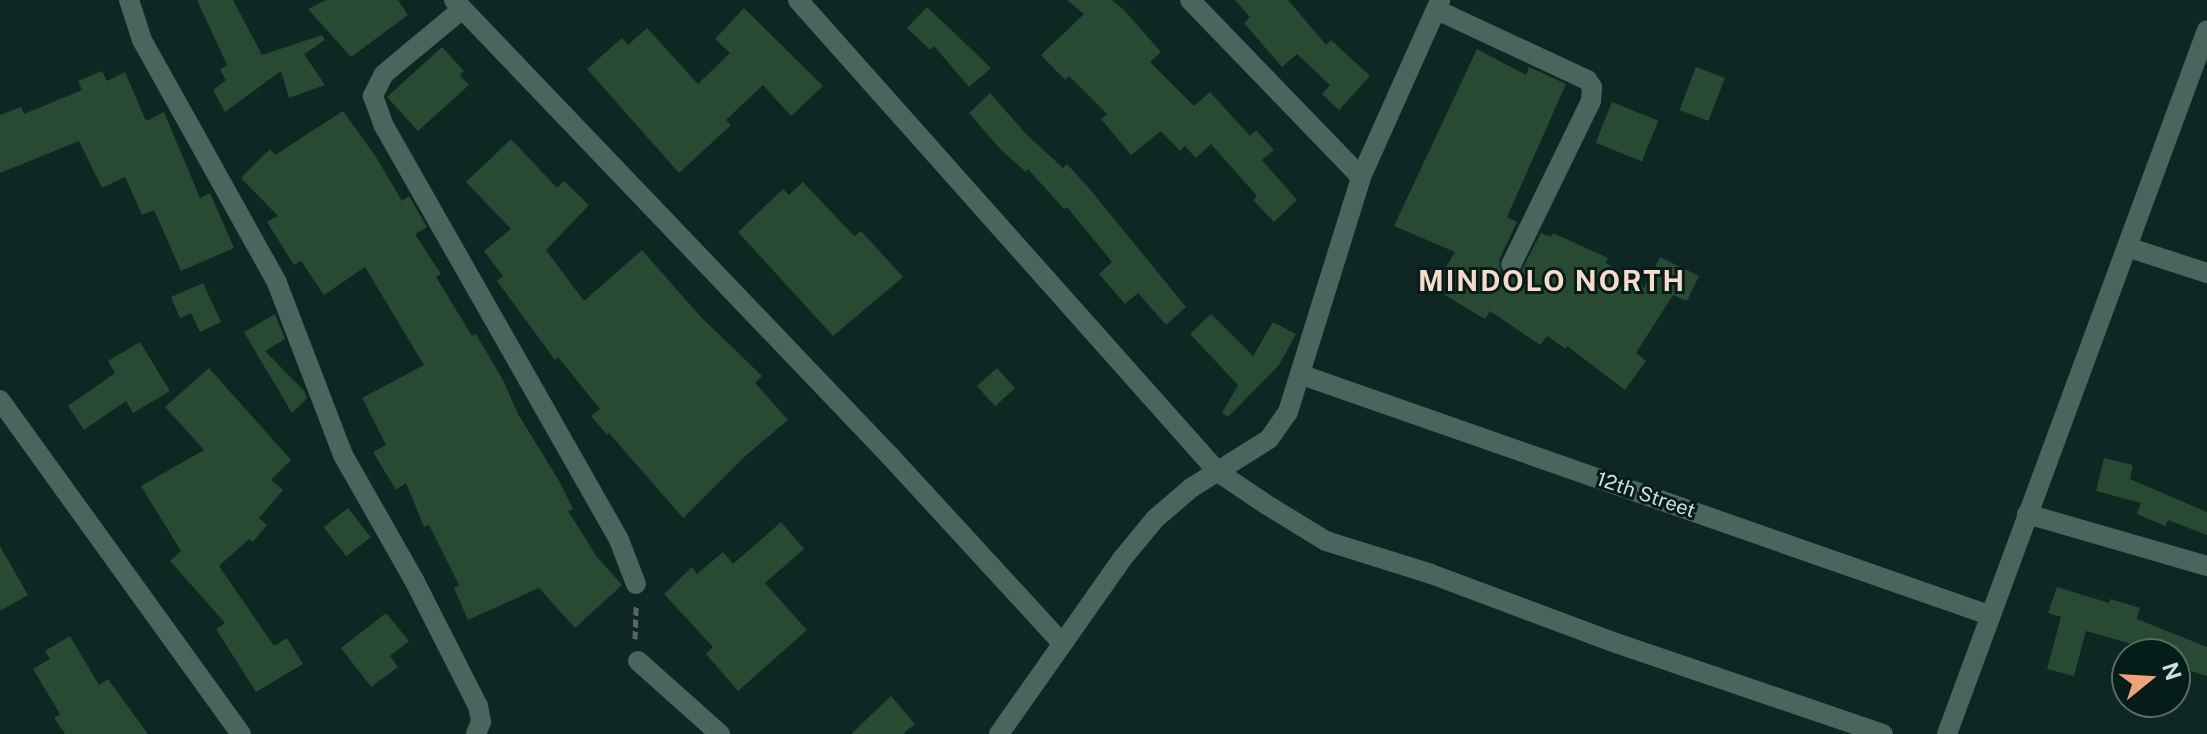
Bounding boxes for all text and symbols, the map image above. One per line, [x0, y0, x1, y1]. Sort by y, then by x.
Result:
district label: MINDOLO NORTH [1418, 264, 1686, 298]
street label: 12th Street [1594, 467, 1698, 523]
north arrow [2111, 638, 2191, 718]
text: N [2157, 659, 2187, 683]

